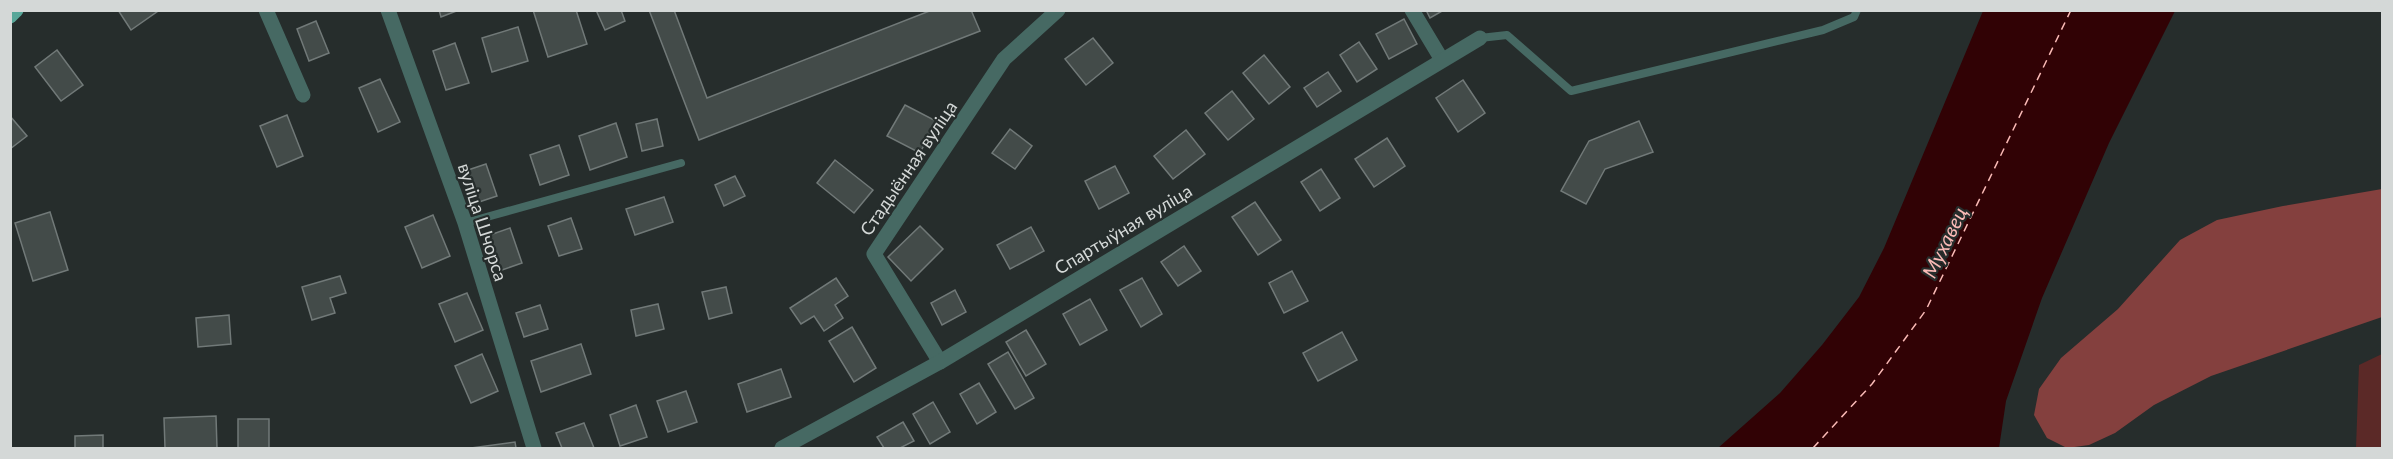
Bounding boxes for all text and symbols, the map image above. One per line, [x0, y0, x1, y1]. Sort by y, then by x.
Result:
street label: Стадыённая вуліца [855, 96, 961, 240]
street label: вуліца Шчорса [454, 160, 512, 284]
street label: Спартыўная вуліца [1050, 179, 1196, 279]
water label: Мухавец [1917, 203, 1971, 281]

